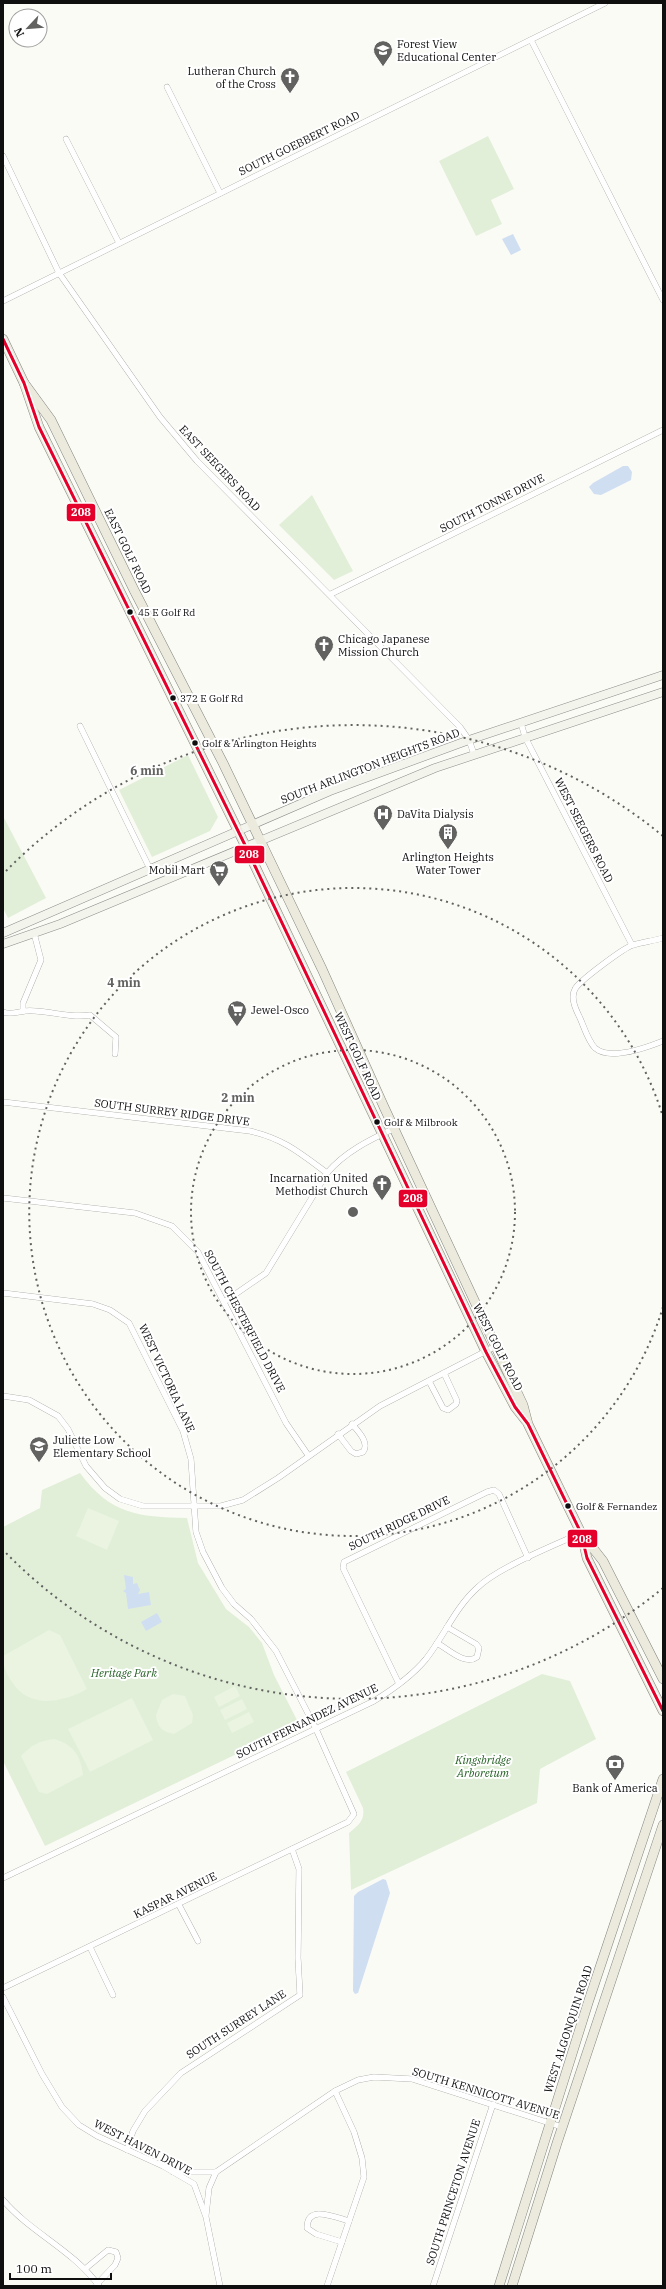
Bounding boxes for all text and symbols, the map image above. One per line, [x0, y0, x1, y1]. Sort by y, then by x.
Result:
north arrow [8, 8, 48, 48]
text: N [11, 25, 27, 39]
place label: Forest View Educational Center [397, 37, 496, 64]
school or university icon: Forest View Educational Center [372, 39, 394, 67]
place label: Lutheran Church of the Cross [187, 64, 276, 91]
church icon: Lutheran Church of the Cross [279, 66, 301, 94]
street label: SOUTH GOEBBERT ROAD [236, 108, 362, 178]
street label: EAST SEEGERS ROAD [176, 422, 264, 514]
street label: SOUTH TONNE DRIVE [437, 470, 547, 536]
line badge: 208 [66, 503, 96, 522]
text: 208 [71, 505, 91, 519]
street label: EAST GOLF ROAD [101, 506, 155, 596]
place label: 45 E Golf Rd [138, 606, 195, 619]
marker: 45 E Golf Rd [125, 607, 135, 617]
place label: Chicago Japanese Mission Church [338, 632, 430, 659]
church icon: Chicago Japanese Mission Church [313, 634, 335, 662]
place label: 372 E Golf Rd [180, 692, 243, 705]
marker: 372 E Golf Rd [168, 693, 178, 703]
street label: SOUTH ARLINGTON HEIGHTS ROAD [278, 725, 462, 807]
place label: Golf & Arlington Heights [202, 737, 317, 750]
marker: Golf & Arlington Heights [190, 738, 200, 748]
text: 6 min [130, 763, 164, 778]
street label: WEST SEEGERS ROAD [551, 775, 617, 885]
hospital icon: DaVita Dialysis [372, 803, 394, 831]
place label: DaVita Dialysis [397, 807, 474, 821]
building icon: Arlington Heights Water Tower [437, 822, 459, 850]
line badge: 208 [234, 845, 265, 864]
text: 208 [239, 847, 259, 861]
place label: Arlington Heights Water Tower [402, 850, 494, 877]
supermarket icon: Mobil Mart [208, 859, 230, 887]
place label: Mobil Mart [149, 863, 205, 877]
text: 4 min [107, 975, 141, 990]
supermarket icon: Jewel-Osco [226, 999, 248, 1027]
place label: Jewel-Osco [251, 1003, 309, 1017]
street label: WEST GOLF ROAD [331, 1010, 385, 1103]
text: 2 min [221, 1090, 255, 1105]
street label: SOUTH SURREY RIDGE DRIVE [94, 1096, 250, 1128]
place label: Golf & Milbrook [384, 1116, 458, 1129]
marker: Golf & Milbrook [372, 1117, 382, 1127]
place label: Incarnation United Methodist Church [269, 1171, 368, 1198]
church icon: Incarnation United Methodist Church [371, 1173, 393, 1201]
line badge: 208 [398, 1189, 428, 1208]
text: 208 [403, 1191, 423, 1205]
centre of rings [346, 1205, 360, 1219]
street label: SOUTH CHESTERFIELD DRIVE [201, 1247, 289, 1395]
street label: WEST GOLF ROAD [470, 1301, 526, 1393]
street label: WEST VICTORIA LANE [136, 1322, 198, 1434]
place label: Juliette Low Elementary School [53, 1433, 151, 1460]
school or university icon: Juliette Low Elementary School [28, 1435, 50, 1463]
street label: SOUTH RIDGE DRIVE [346, 1492, 452, 1554]
place label: Golf & Fernandez [576, 1500, 657, 1513]
marker: Golf & Fernandez [563, 1501, 573, 1511]
line badge: 208 [567, 1529, 598, 1548]
text: 208 [572, 1532, 592, 1546]
park label: Heritage Park [90, 1666, 157, 1680]
street label: SOUTH FERNANDEZ AVENUE [234, 1680, 380, 1762]
park label: Kingsbridge Arboretum [454, 1753, 511, 1780]
bank icon: Bank of America [604, 1753, 626, 1781]
place label: Bank of America [572, 1781, 658, 1795]
street label: KASPAR AVENUE [131, 1869, 219, 1921]
street label: WEST ALGONQUIN ROAD [541, 1963, 595, 2095]
street label: SOUTH SURREY LANE [183, 1986, 289, 2062]
street label: SOUTH KENNICOTT AVENUE [411, 2064, 561, 2122]
street label: WEST HAVEN DRIVE [92, 2116, 194, 2178]
street label: SOUTH PRINCETON AVENUE [423, 2117, 483, 2267]
scale bar [10, 2255, 111, 2281]
text: 100 m [16, 2261, 52, 2276]

